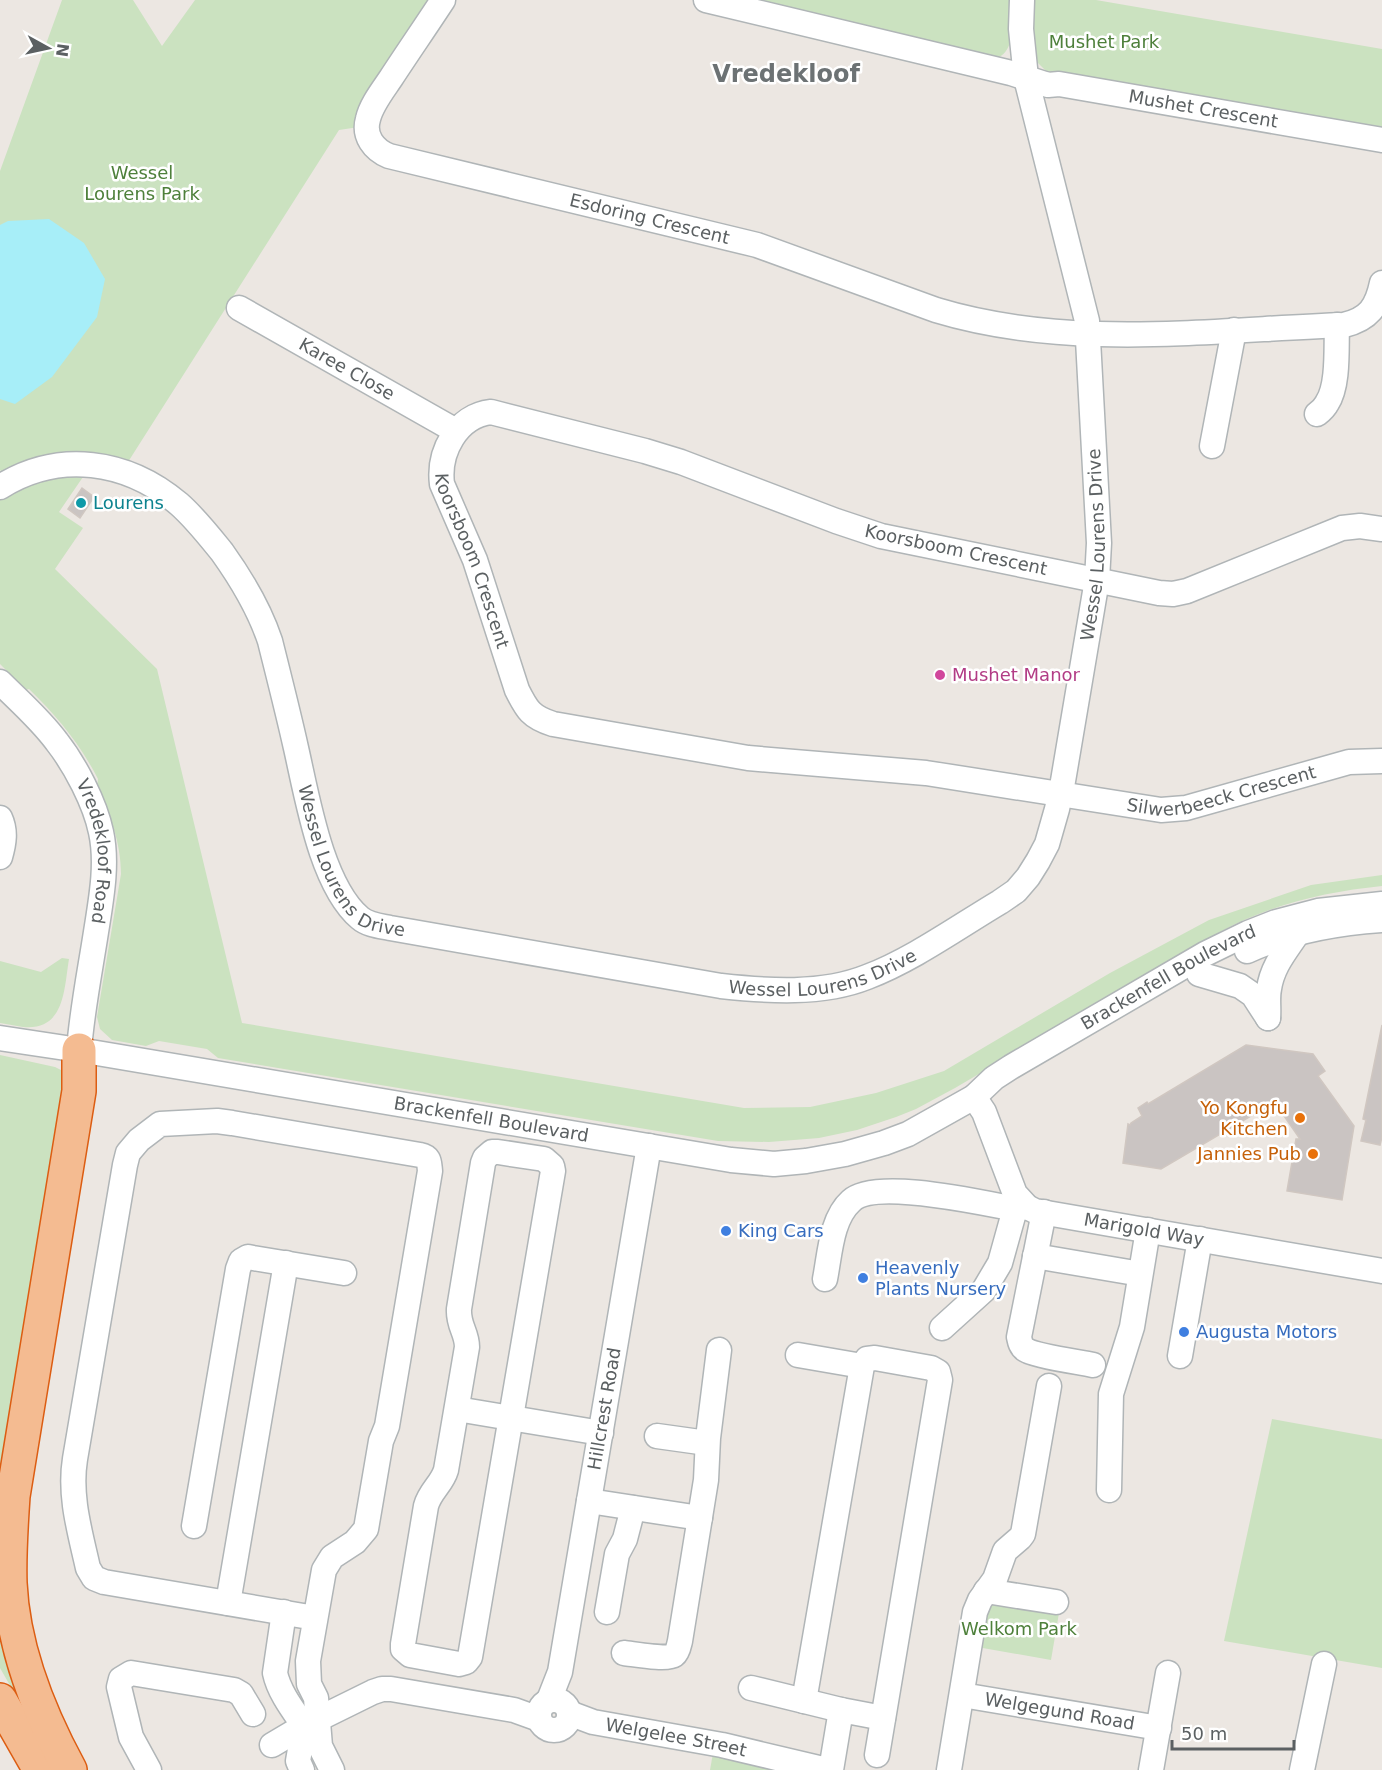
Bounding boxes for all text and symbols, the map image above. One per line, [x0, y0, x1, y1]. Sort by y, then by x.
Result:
north arrow [18, 18, 78, 78]
park label: Mushet Park [1049, 31, 1160, 52]
text: N [52, 42, 73, 58]
district label: Vredekloof [712, 60, 860, 88]
street label: Mushet Crescent [1127, 85, 1280, 132]
park label: Wessel Lourens Park [84, 162, 200, 204]
street label: Esdoring Crescent [568, 189, 732, 248]
street label: Karee Close [296, 333, 399, 404]
street label: Wessel Lourens Drive [1076, 448, 1109, 642]
street label: Koorsboom Crescent [431, 473, 514, 651]
place label: Lourens [93, 492, 164, 513]
marker: Lourens [74, 496, 88, 510]
street label: Koorsboom Crescent [863, 520, 1049, 579]
place label: Mushet Manor [952, 664, 1081, 685]
marker: Mushet Manor [933, 668, 947, 682]
street label: Silwerbeeck Crescent [1125, 761, 1318, 820]
street label: Vredekloof Road [72, 775, 115, 925]
street label: Wessel Lourens Drive [294, 783, 407, 940]
street label: Brackenfell Boulevard [1077, 920, 1259, 1034]
street label: Wessel Lourens Drive [728, 944, 920, 1000]
street label: Brackenfell Boulevard [392, 1092, 590, 1146]
place label: Yo Kongfu Kitchen [1199, 1097, 1288, 1139]
marker: Yo Kongfu Kitchen [1293, 1111, 1307, 1125]
place label: Jannies Pub [1196, 1143, 1301, 1164]
marker: Jannies Pub [1306, 1147, 1320, 1161]
street label: Marigold Way [1082, 1209, 1206, 1250]
place label: King Cars [738, 1220, 824, 1241]
marker: King Cars [719, 1224, 733, 1238]
place label: Heavenly Plants Nursery [875, 1257, 1007, 1299]
marker: Heavenly Plants Nursery [856, 1271, 870, 1285]
place label: Augusta Motors [1196, 1321, 1337, 1342]
marker: Augusta Motors [1177, 1325, 1191, 1339]
street label: Hillcrest Road [583, 1346, 625, 1472]
park label: Welkom Park [961, 1618, 1077, 1639]
street label: Welgegund Road [983, 1688, 1136, 1734]
street label: Welgelee Street [604, 1713, 749, 1760]
scale bar [1172, 1713, 1294, 1751]
text: 50 m [1181, 1723, 1227, 1744]

